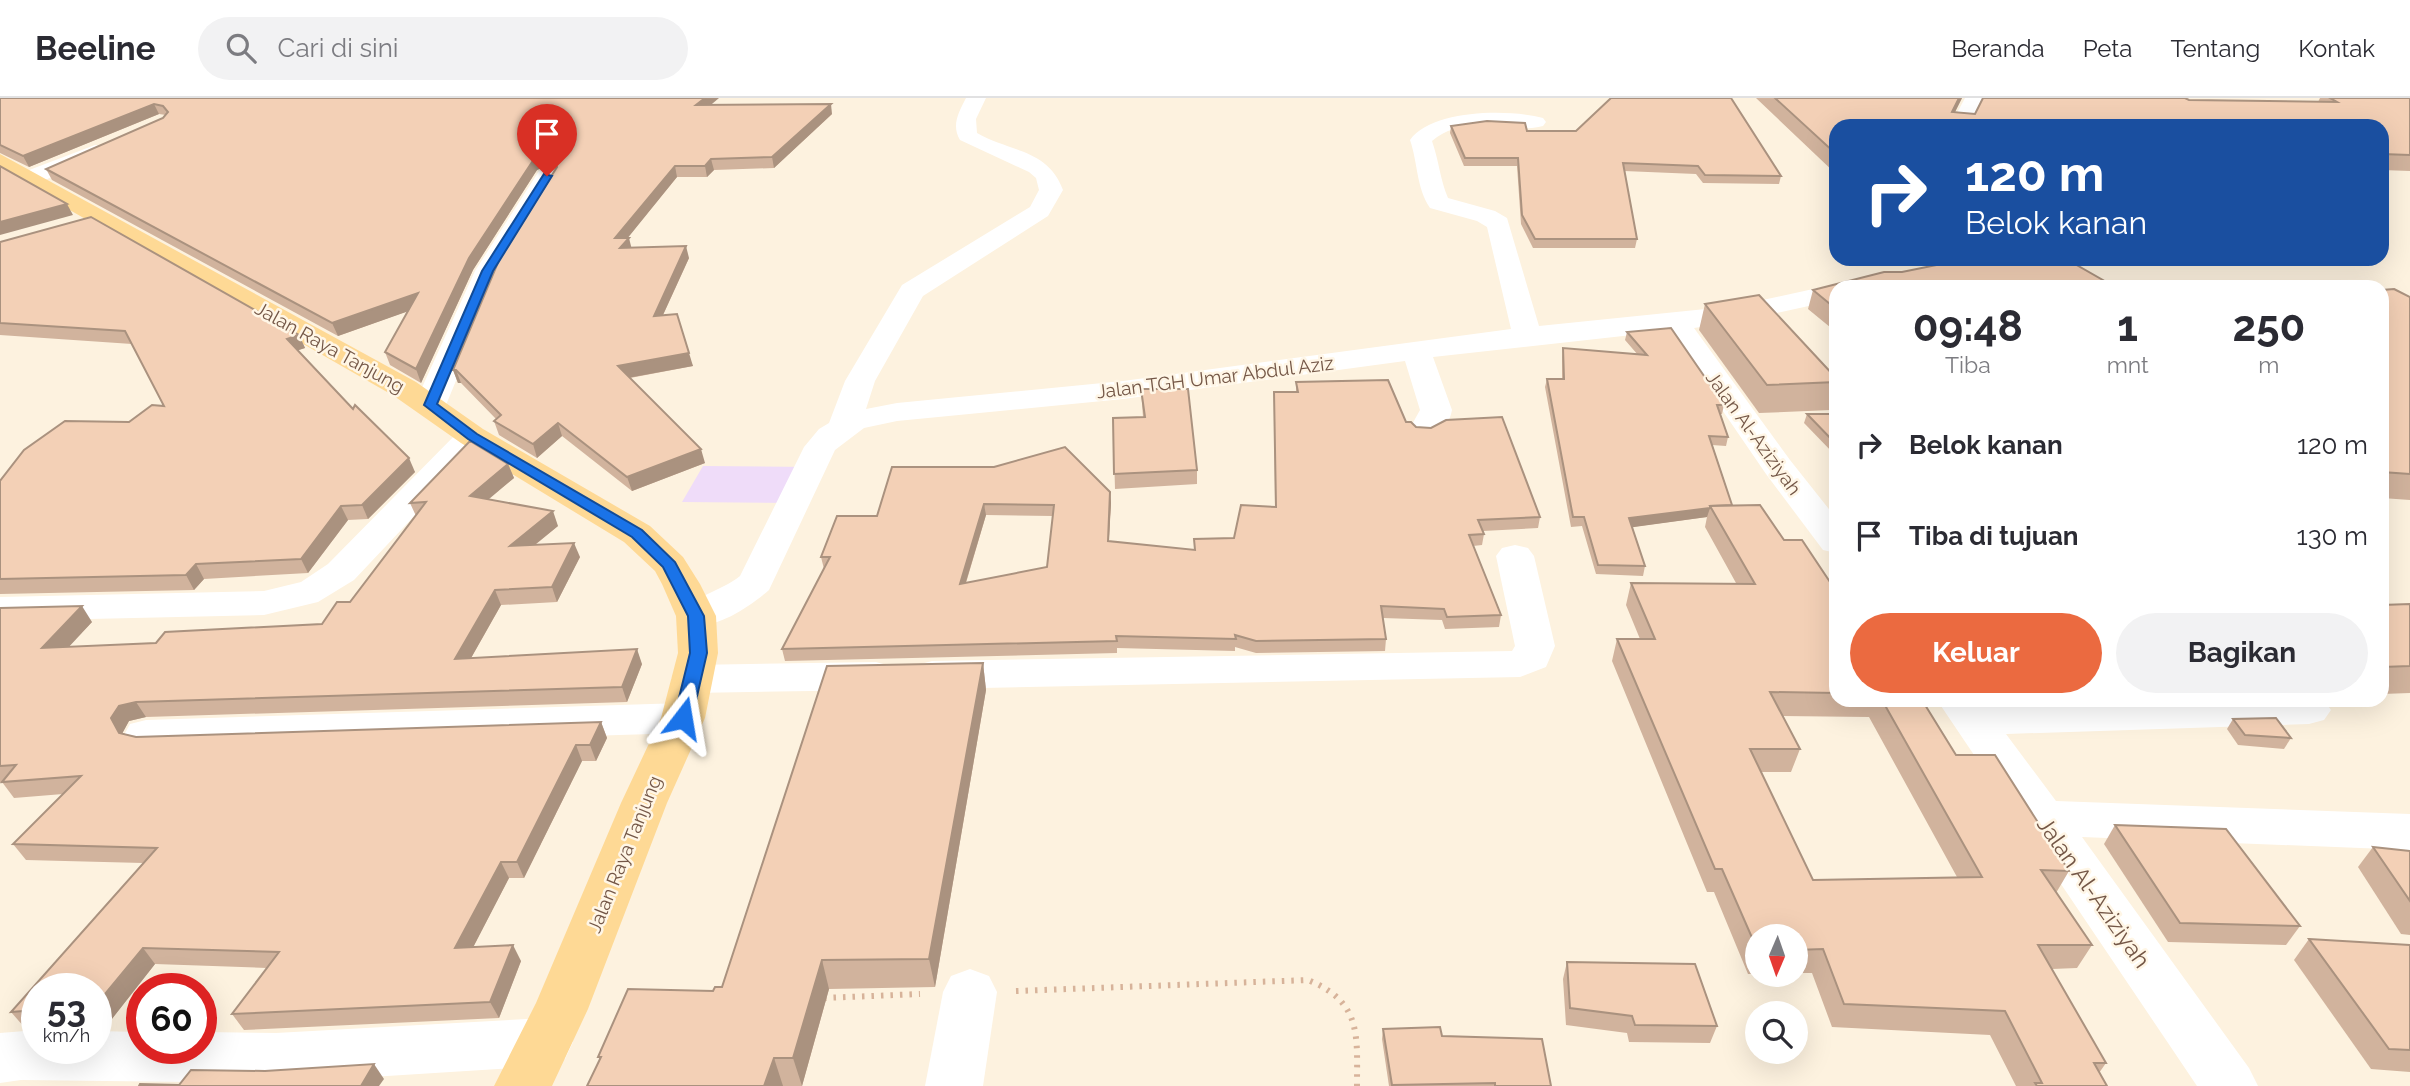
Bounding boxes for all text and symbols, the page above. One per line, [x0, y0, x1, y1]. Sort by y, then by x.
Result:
search box [198, 17, 688, 80]
text: Beeline [35, 29, 156, 68]
icon: search [222, 29, 260, 67]
text: Cari di sini [278, 33, 399, 63]
text: Beranda [1951, 34, 2045, 63]
text: Peta [2083, 34, 2132, 63]
text: Tentang [2170, 34, 2260, 63]
text: Kontak [2298, 34, 2375, 63]
pin [517, 104, 577, 176]
icon: arrive [528, 115, 566, 153]
text: 120 m [1965, 145, 2104, 202]
icon: right [1850, 147, 1941, 238]
text: Belok kanan [1965, 204, 2147, 241]
street label: Jalan Raya Tanjung [252, 297, 408, 397]
text: 09:48 [1913, 302, 2023, 351]
text: 1 [2117, 302, 2138, 351]
text: 250 [2233, 302, 2305, 351]
text: Tiba [1945, 351, 1991, 378]
text: mnt [2107, 351, 2149, 378]
text: m [2258, 351, 2279, 378]
street label: Jalan TGH Umar Abdul Aziz [1095, 352, 1335, 402]
street label: Jalan Al-Aziziyah [1702, 367, 1806, 499]
icon: right [1850, 426, 1888, 464]
text: Belok kanan [1909, 430, 2063, 460]
text: 120 m [2297, 430, 2368, 460]
icon: arrive [1850, 517, 1888, 555]
text: Tiba di tujuan [1909, 521, 2079, 551]
text: 130 m [2297, 521, 2368, 551]
button: Keluar [1850, 613, 2102, 693]
button: Bagikan [2116, 613, 2368, 693]
position arrow [646, 681, 720, 755]
street label: Jalan Raya Tanjung [582, 772, 666, 936]
street label: Jalan Al-Aziziyah [2032, 811, 2156, 973]
north arrow [1745, 924, 1808, 987]
map controls [1745, 924, 1808, 1064]
speed limit sign: 60 [126, 973, 217, 1064]
text: 53 [47, 989, 86, 1030]
button: search [1745, 1001, 1808, 1064]
text: km/h [43, 1025, 90, 1046]

